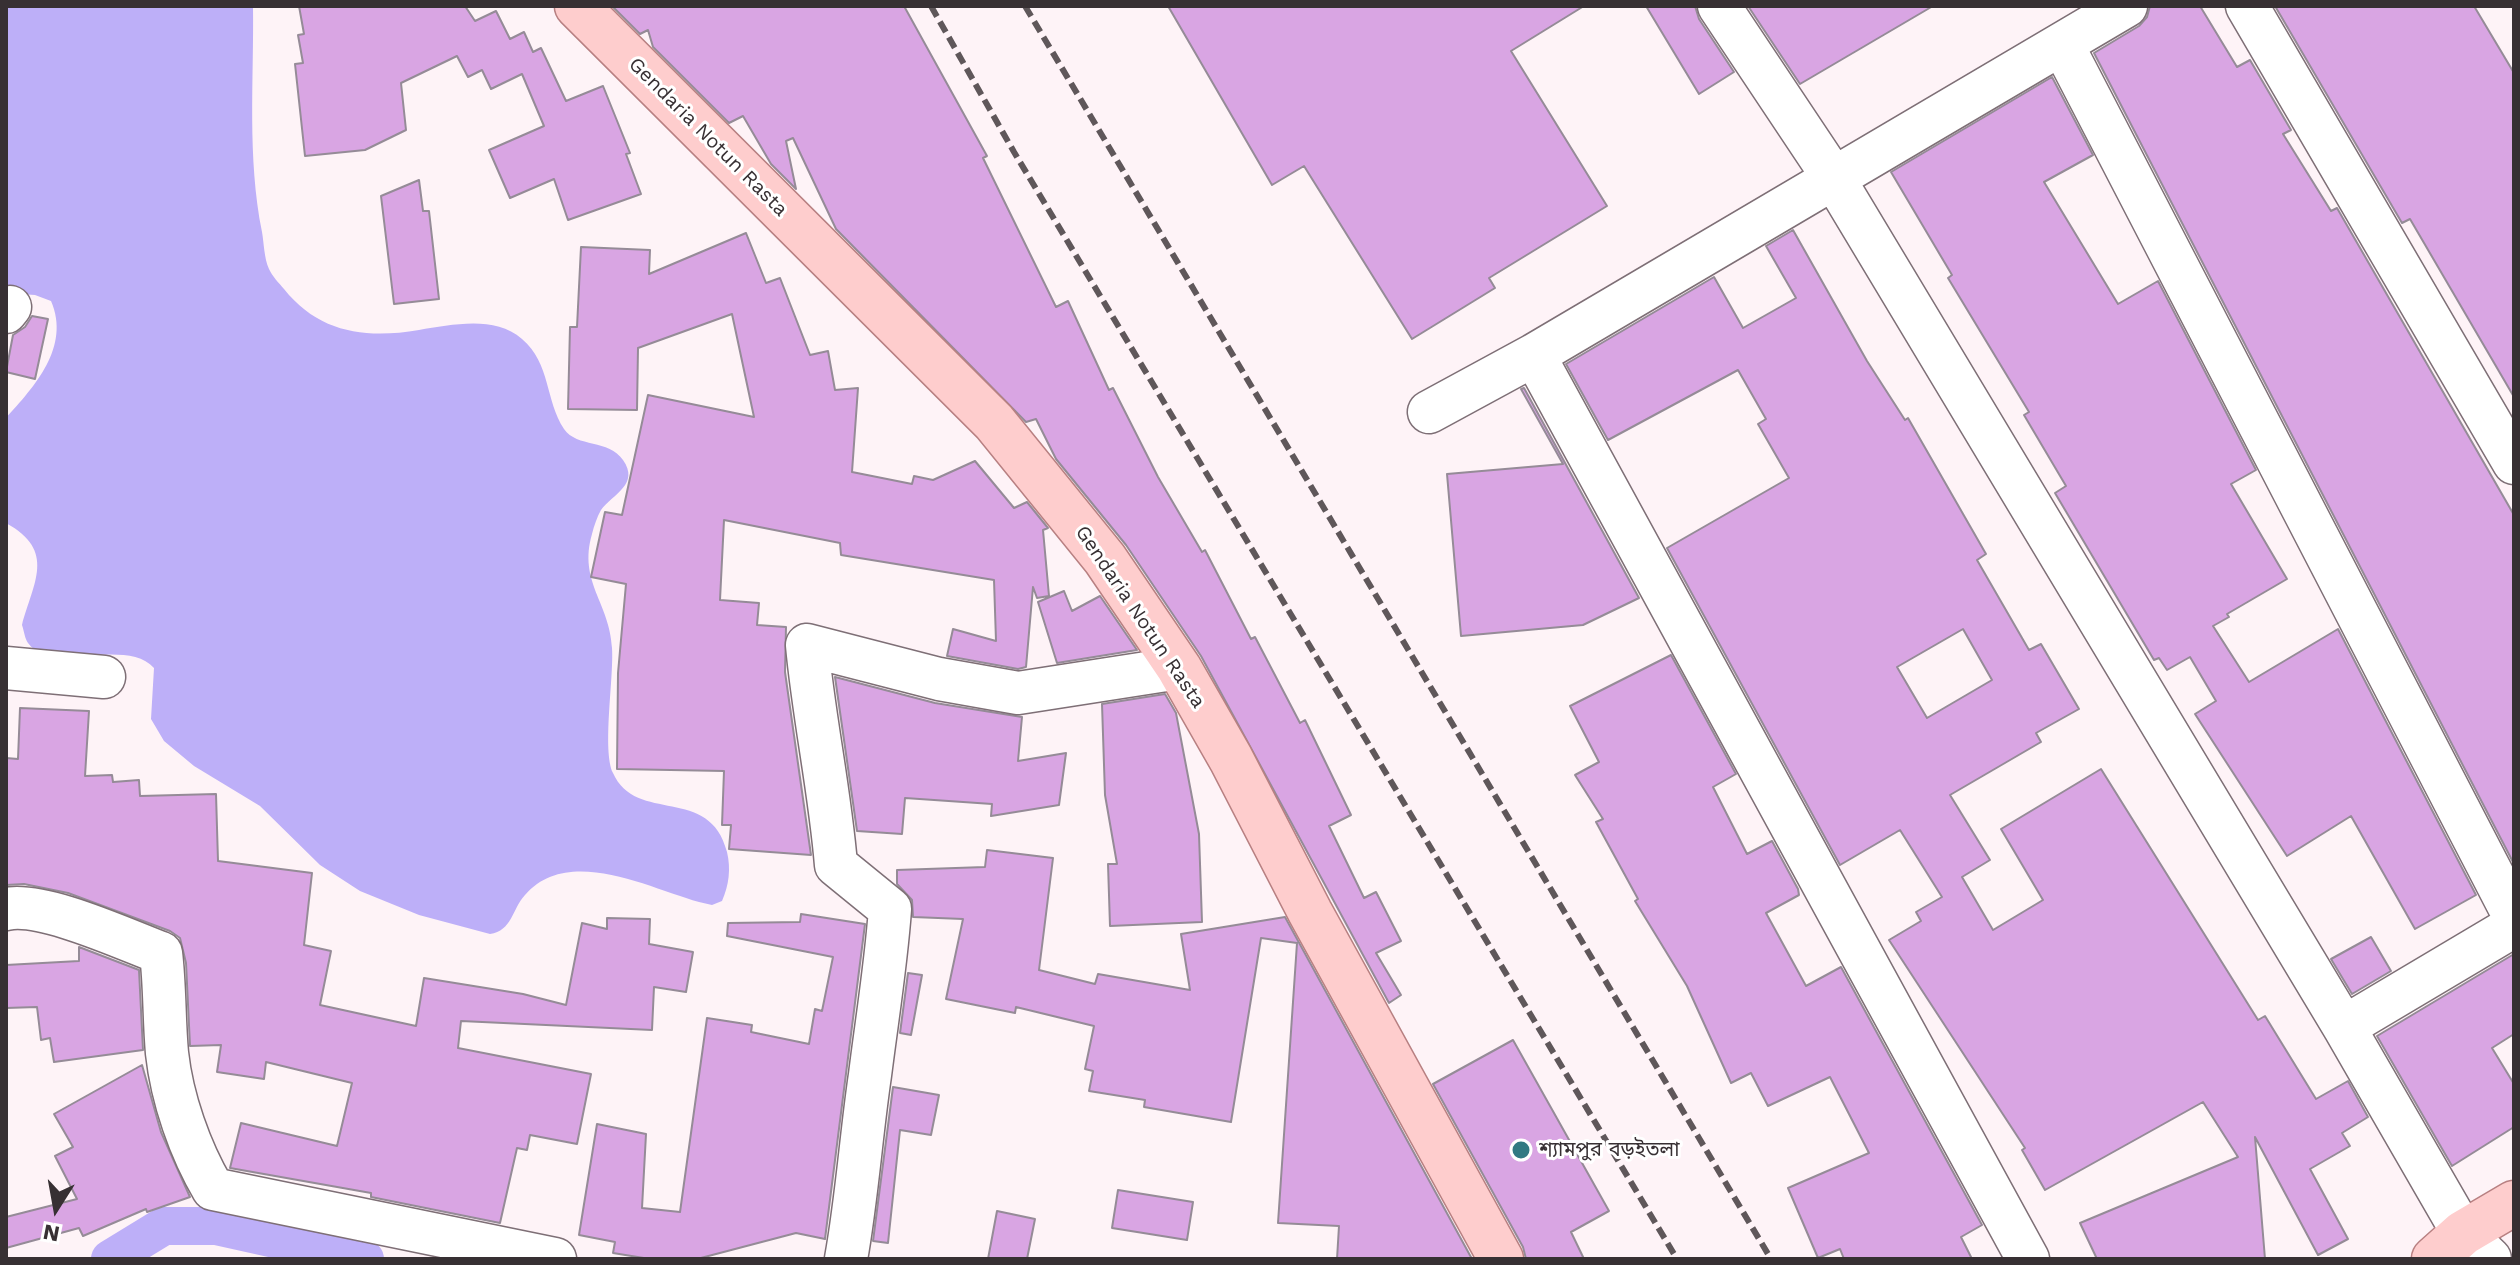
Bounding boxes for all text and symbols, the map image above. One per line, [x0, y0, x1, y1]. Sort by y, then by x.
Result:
street label: Gendaria Notun Rasta [624, 53, 792, 221]
street label: Gendaria Notun Rasta [1070, 521, 1210, 713]
place label: শ্যামপুর বড়ইতলা [1539, 1138, 1680, 1162]
marker: শ্যামপুর বড়ইতলা [1510, 1139, 1532, 1161]
north arrow [16, 1169, 96, 1249]
text: N [41, 1219, 62, 1247]

